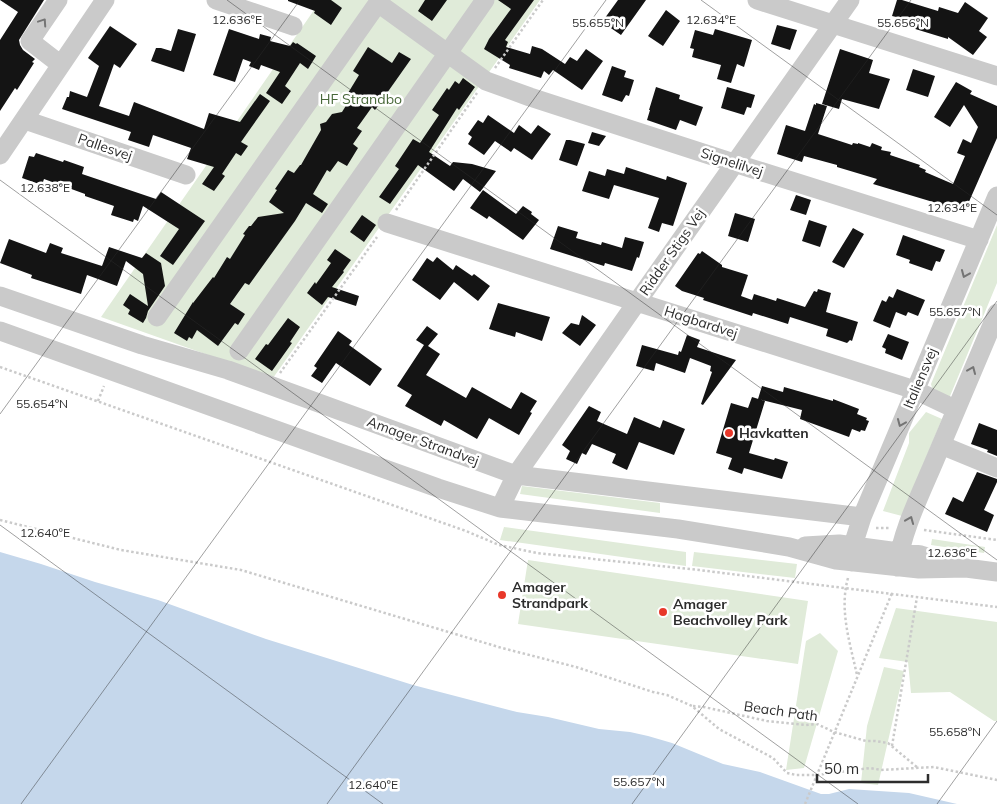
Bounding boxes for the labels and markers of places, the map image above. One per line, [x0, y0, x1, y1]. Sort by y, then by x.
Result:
place label: Havkatten [739, 424, 809, 442]
marker: Havkatten [723, 427, 735, 439]
place label: Amager Strandpark [512, 578, 588, 612]
marker: Amager Strandpark [496, 589, 508, 601]
place label: Amager Beachvolley Park [673, 595, 788, 629]
marker: Amager Beachvolley Park [657, 606, 669, 618]

